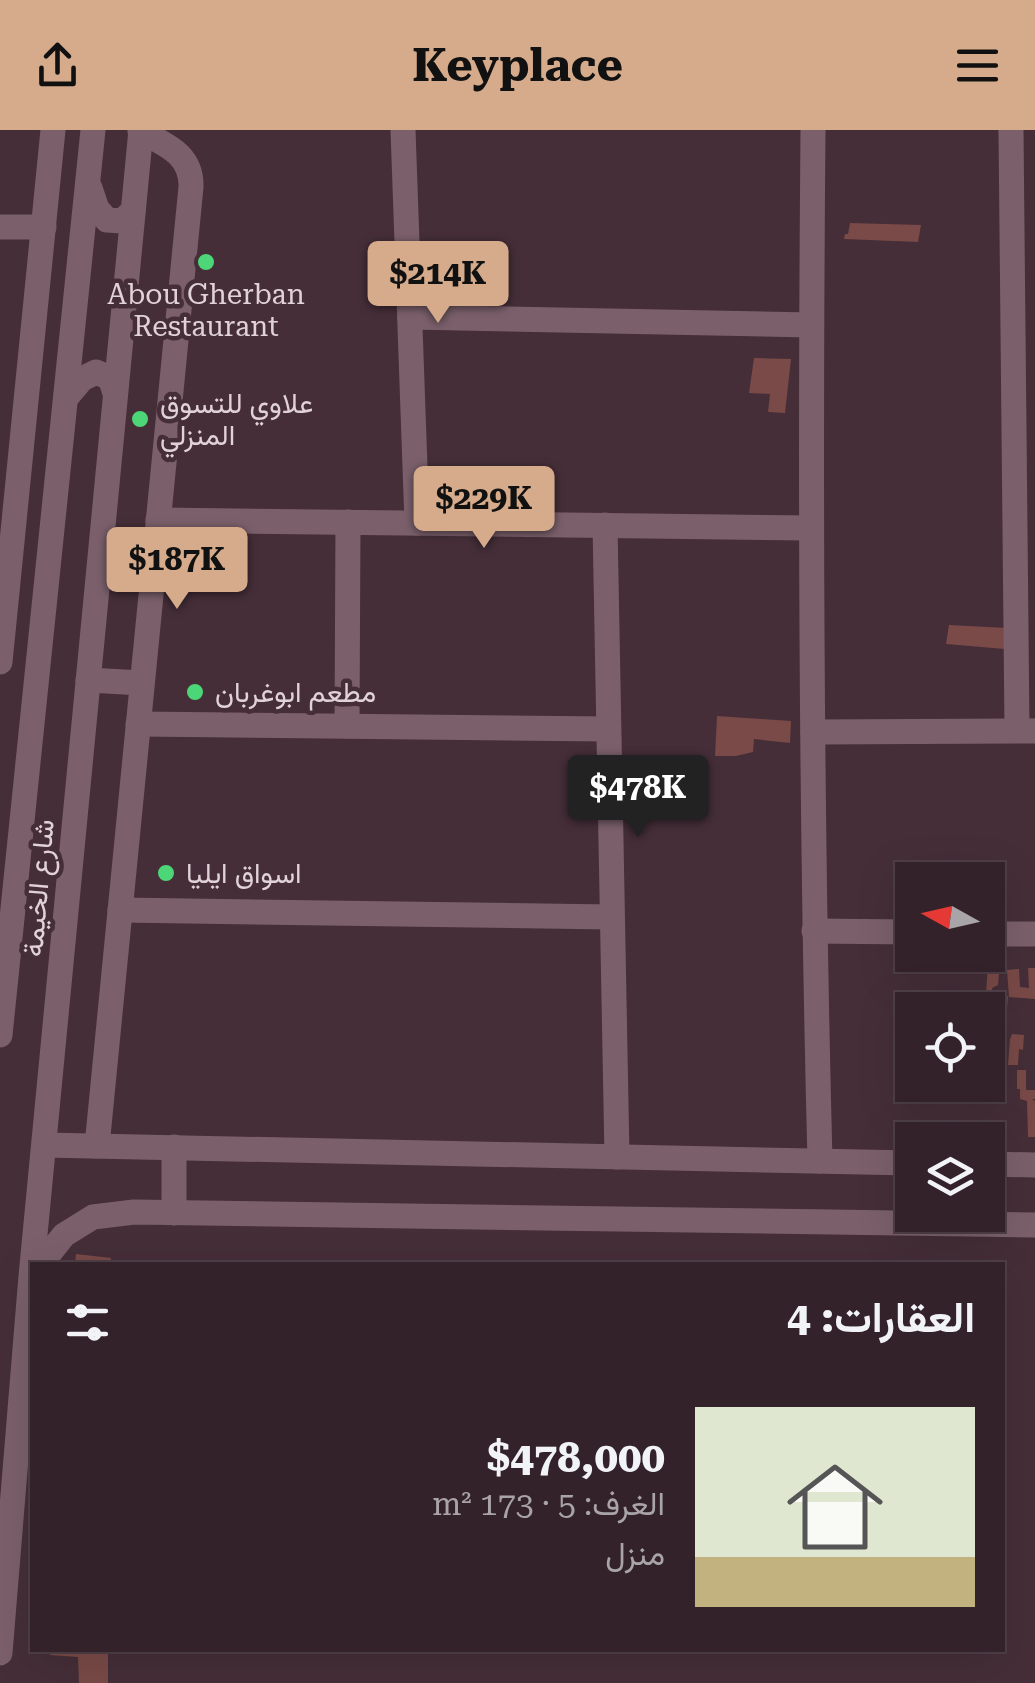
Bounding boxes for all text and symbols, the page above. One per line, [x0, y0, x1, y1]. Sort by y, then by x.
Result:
icon: share [30, 38, 85, 93]
icon: menu [950, 38, 1005, 93]
text: Keyplace [412, 39, 623, 92]
pin: $214K [368, 241, 508, 326]
marker: Abou Gherban Restaurant [195, 251, 217, 273]
text: $214K [390, 254, 486, 292]
place label: Abou Gherban Restaurant [107, 278, 305, 343]
place label: علاوي للتسوق المنزلي [160, 387, 313, 458]
marker: علاوي للتسوق المنزلي [129, 408, 151, 430]
pin: $229K [414, 466, 554, 551]
text: $229K [436, 479, 532, 517]
pin: $187K [107, 527, 247, 612]
text: $187K [129, 540, 225, 578]
place label: مطعم ابوغربان [215, 676, 376, 711]
marker: مطعم ابوغربان [184, 681, 206, 703]
pin: $478K [568, 755, 708, 840]
text: $478K [590, 768, 686, 806]
street label: شارع الخيمة [16, 818, 63, 958]
place label: اسواق ايليا [186, 857, 302, 891]
marker: اسواق ايليا [155, 862, 177, 884]
north arrow [895, 862, 1005, 972]
map controls [895, 862, 1005, 1232]
button: locate [895, 992, 1005, 1102]
button: layers [895, 1122, 1005, 1232]
text: العقارات: 4 [787, 1293, 975, 1342]
icon: filters [60, 1295, 115, 1350]
text: $478,000 [487, 1433, 665, 1482]
icon: home [775, 1447, 895, 1567]
text: الغرف: 5 · 173 m² [432, 1485, 665, 1523]
text: منزل [605, 1535, 665, 1573]

